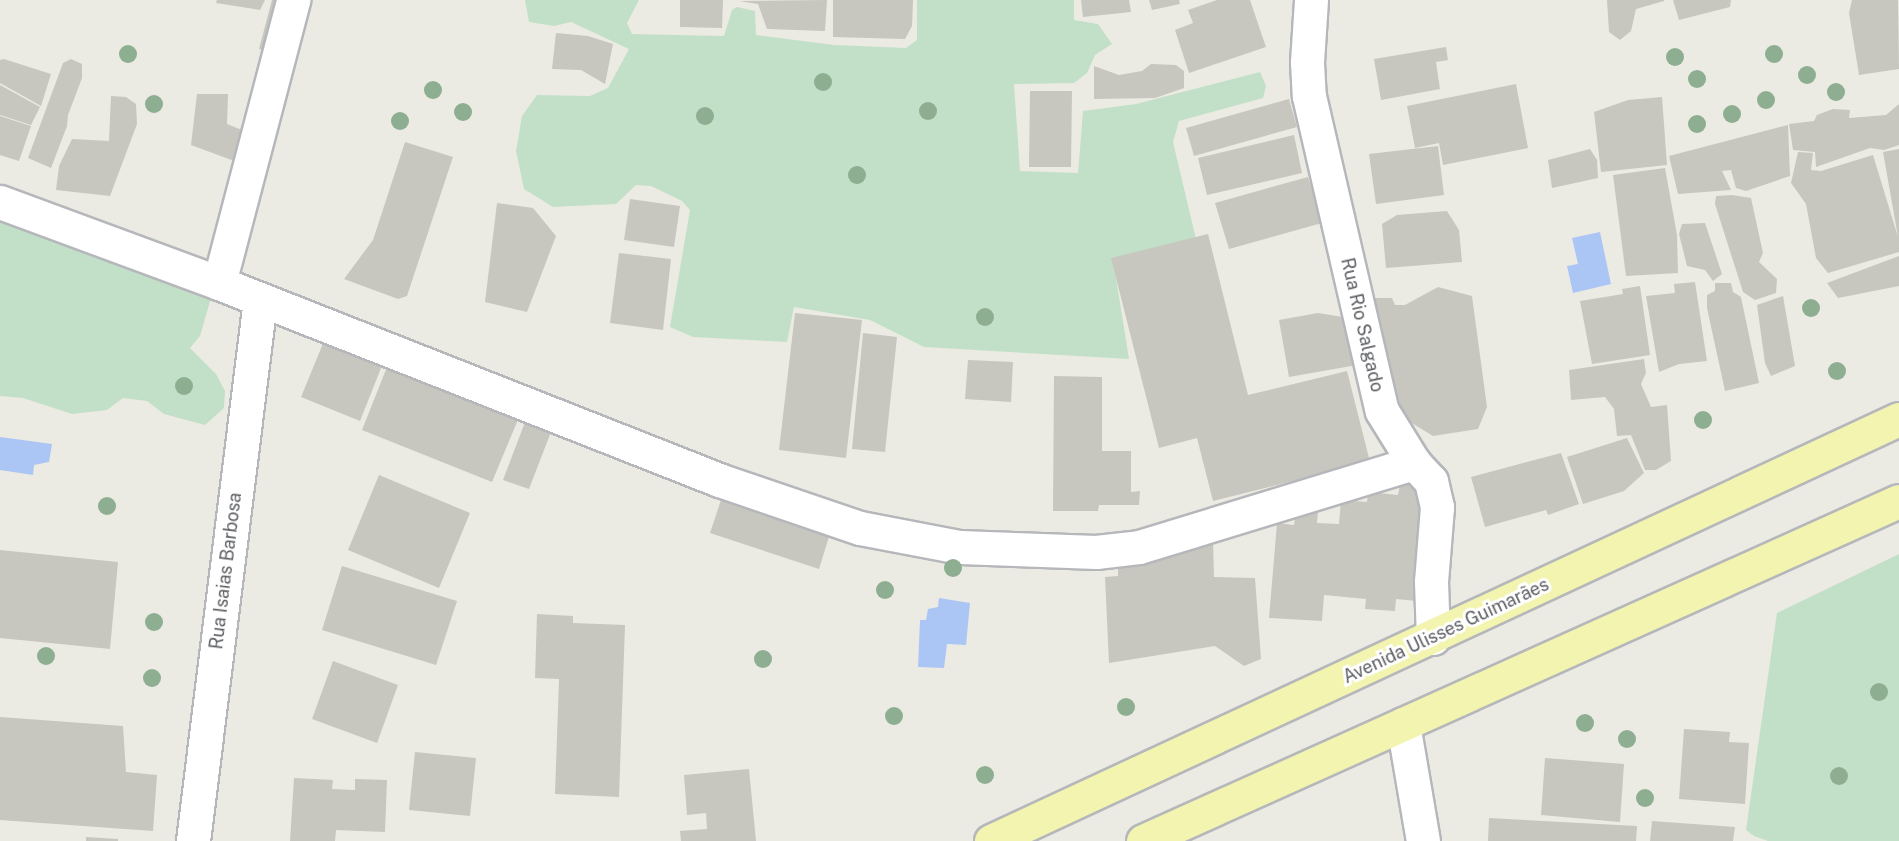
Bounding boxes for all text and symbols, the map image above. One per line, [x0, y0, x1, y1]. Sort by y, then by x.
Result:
street label: Rua Rio Salgado [1336, 256, 1388, 394]
street label: Rua Isaias Barbosa [206, 491, 246, 651]
street label: Avenida Ulisses Guimarães [1340, 574, 1552, 688]

